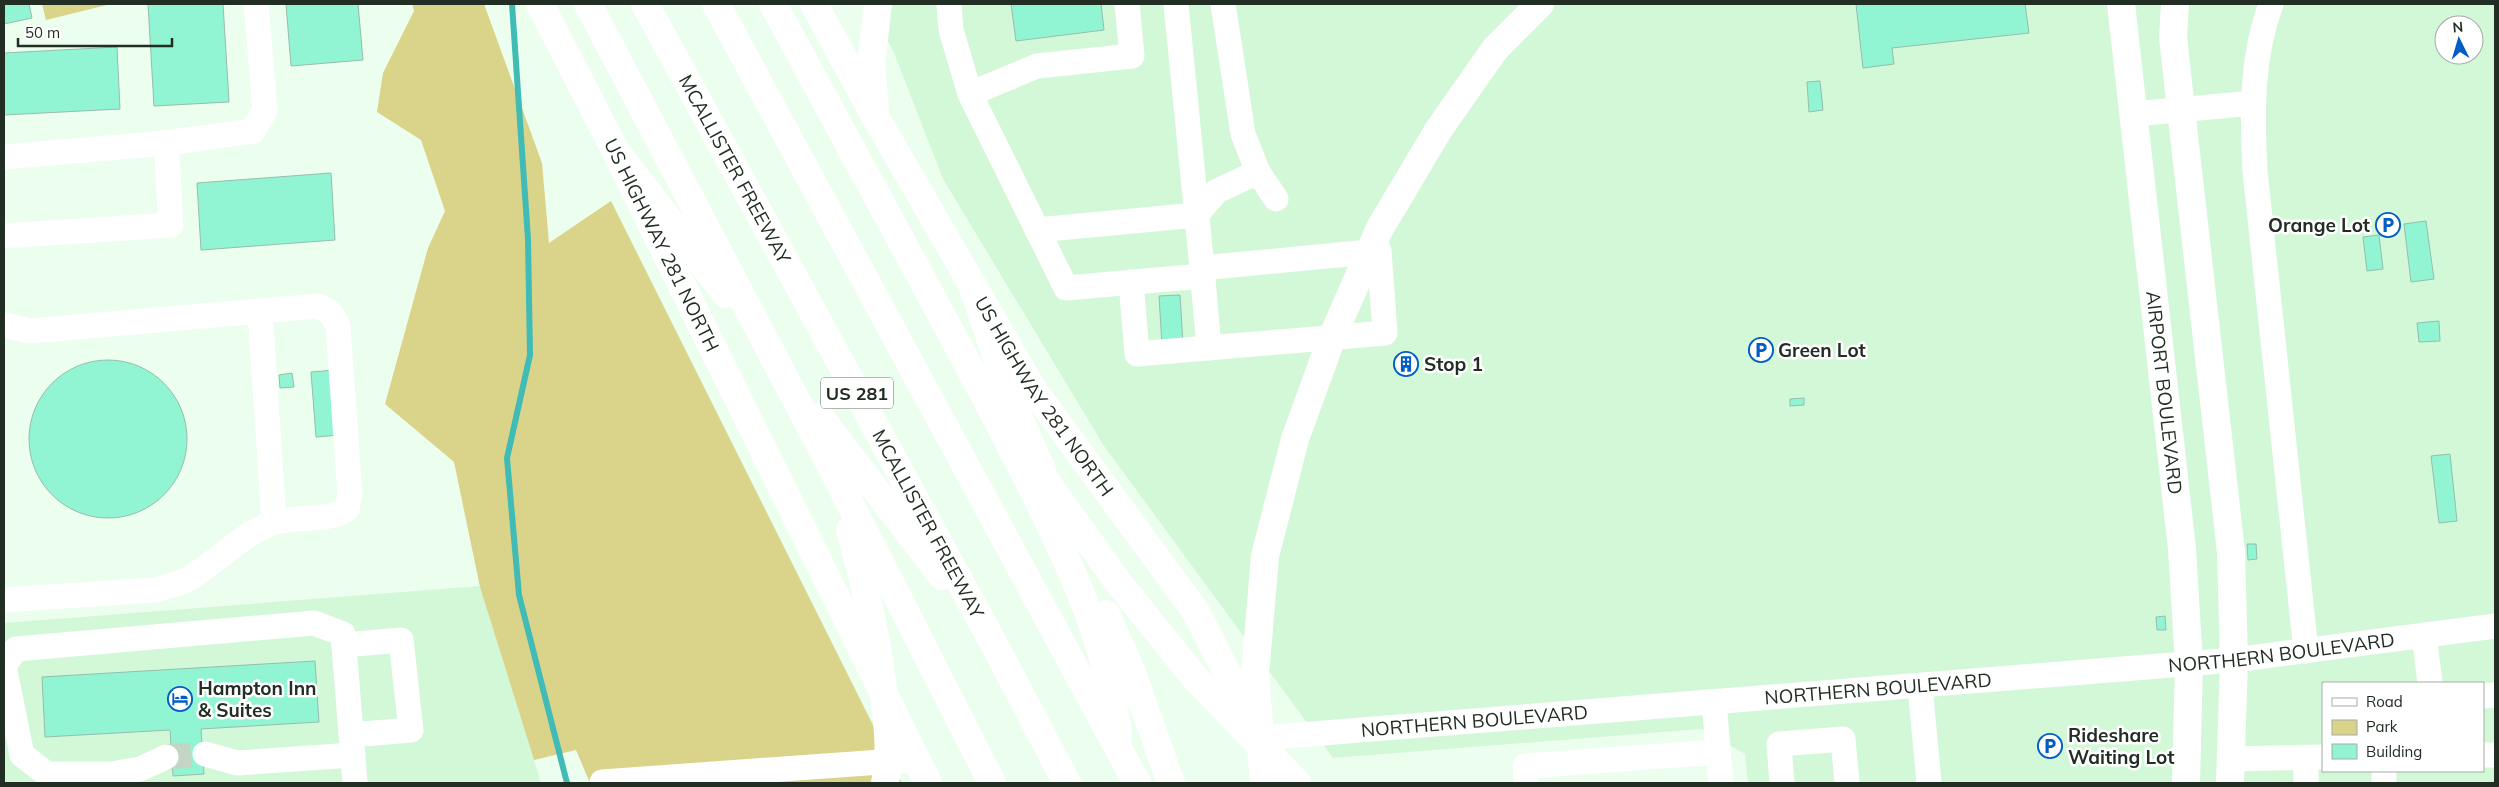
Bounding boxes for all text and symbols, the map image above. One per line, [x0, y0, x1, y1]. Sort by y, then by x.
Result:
scale bar [18, 15, 171, 47]
north arrow [2434, 15, 2484, 65]
text: N [2452, 18, 2464, 36]
text: 50 m [25, 23, 60, 42]
street label: MCALLISTER FREEWAY [674, 71, 796, 268]
street label: US HIGHWAY 281 NORTH [599, 134, 725, 355]
parking icon: Orange Lot [2375, 212, 2401, 238]
place label: Orange Lot [2268, 213, 2370, 237]
street label: AIRPORT BOULEVARD [2141, 290, 2188, 496]
street label: US HIGHWAY 281 NORTH [970, 292, 1119, 501]
parking icon: Green Lot [1748, 337, 1774, 363]
place label: Green Lot [1778, 338, 1866, 362]
building icon: Stop 1 [1393, 351, 1419, 377]
place label: Stop 1 [1424, 352, 1483, 376]
road number: US 281 [821, 378, 893, 408]
street label: MCALLISTER FREEWAY [867, 425, 990, 623]
street label: NORTHERN BOULEVARD [2167, 627, 2396, 677]
street label: NORTHERN BOULEVARD [1764, 667, 1992, 710]
place label: Hampton Inn & Suites [198, 676, 317, 722]
legend [2322, 682, 2484, 772]
hotel icon: Hampton Inn & Suites [167, 686, 193, 712]
text: Road [2366, 692, 2403, 711]
street label: NORTHERN BOULEVARD [1360, 700, 1589, 742]
text: Park [2366, 717, 2398, 736]
place label: Rideshare Waiting Lot [2068, 723, 2174, 769]
parking icon: Rideshare Waiting Lot [2037, 733, 2063, 759]
text: Building [2366, 742, 2422, 761]

